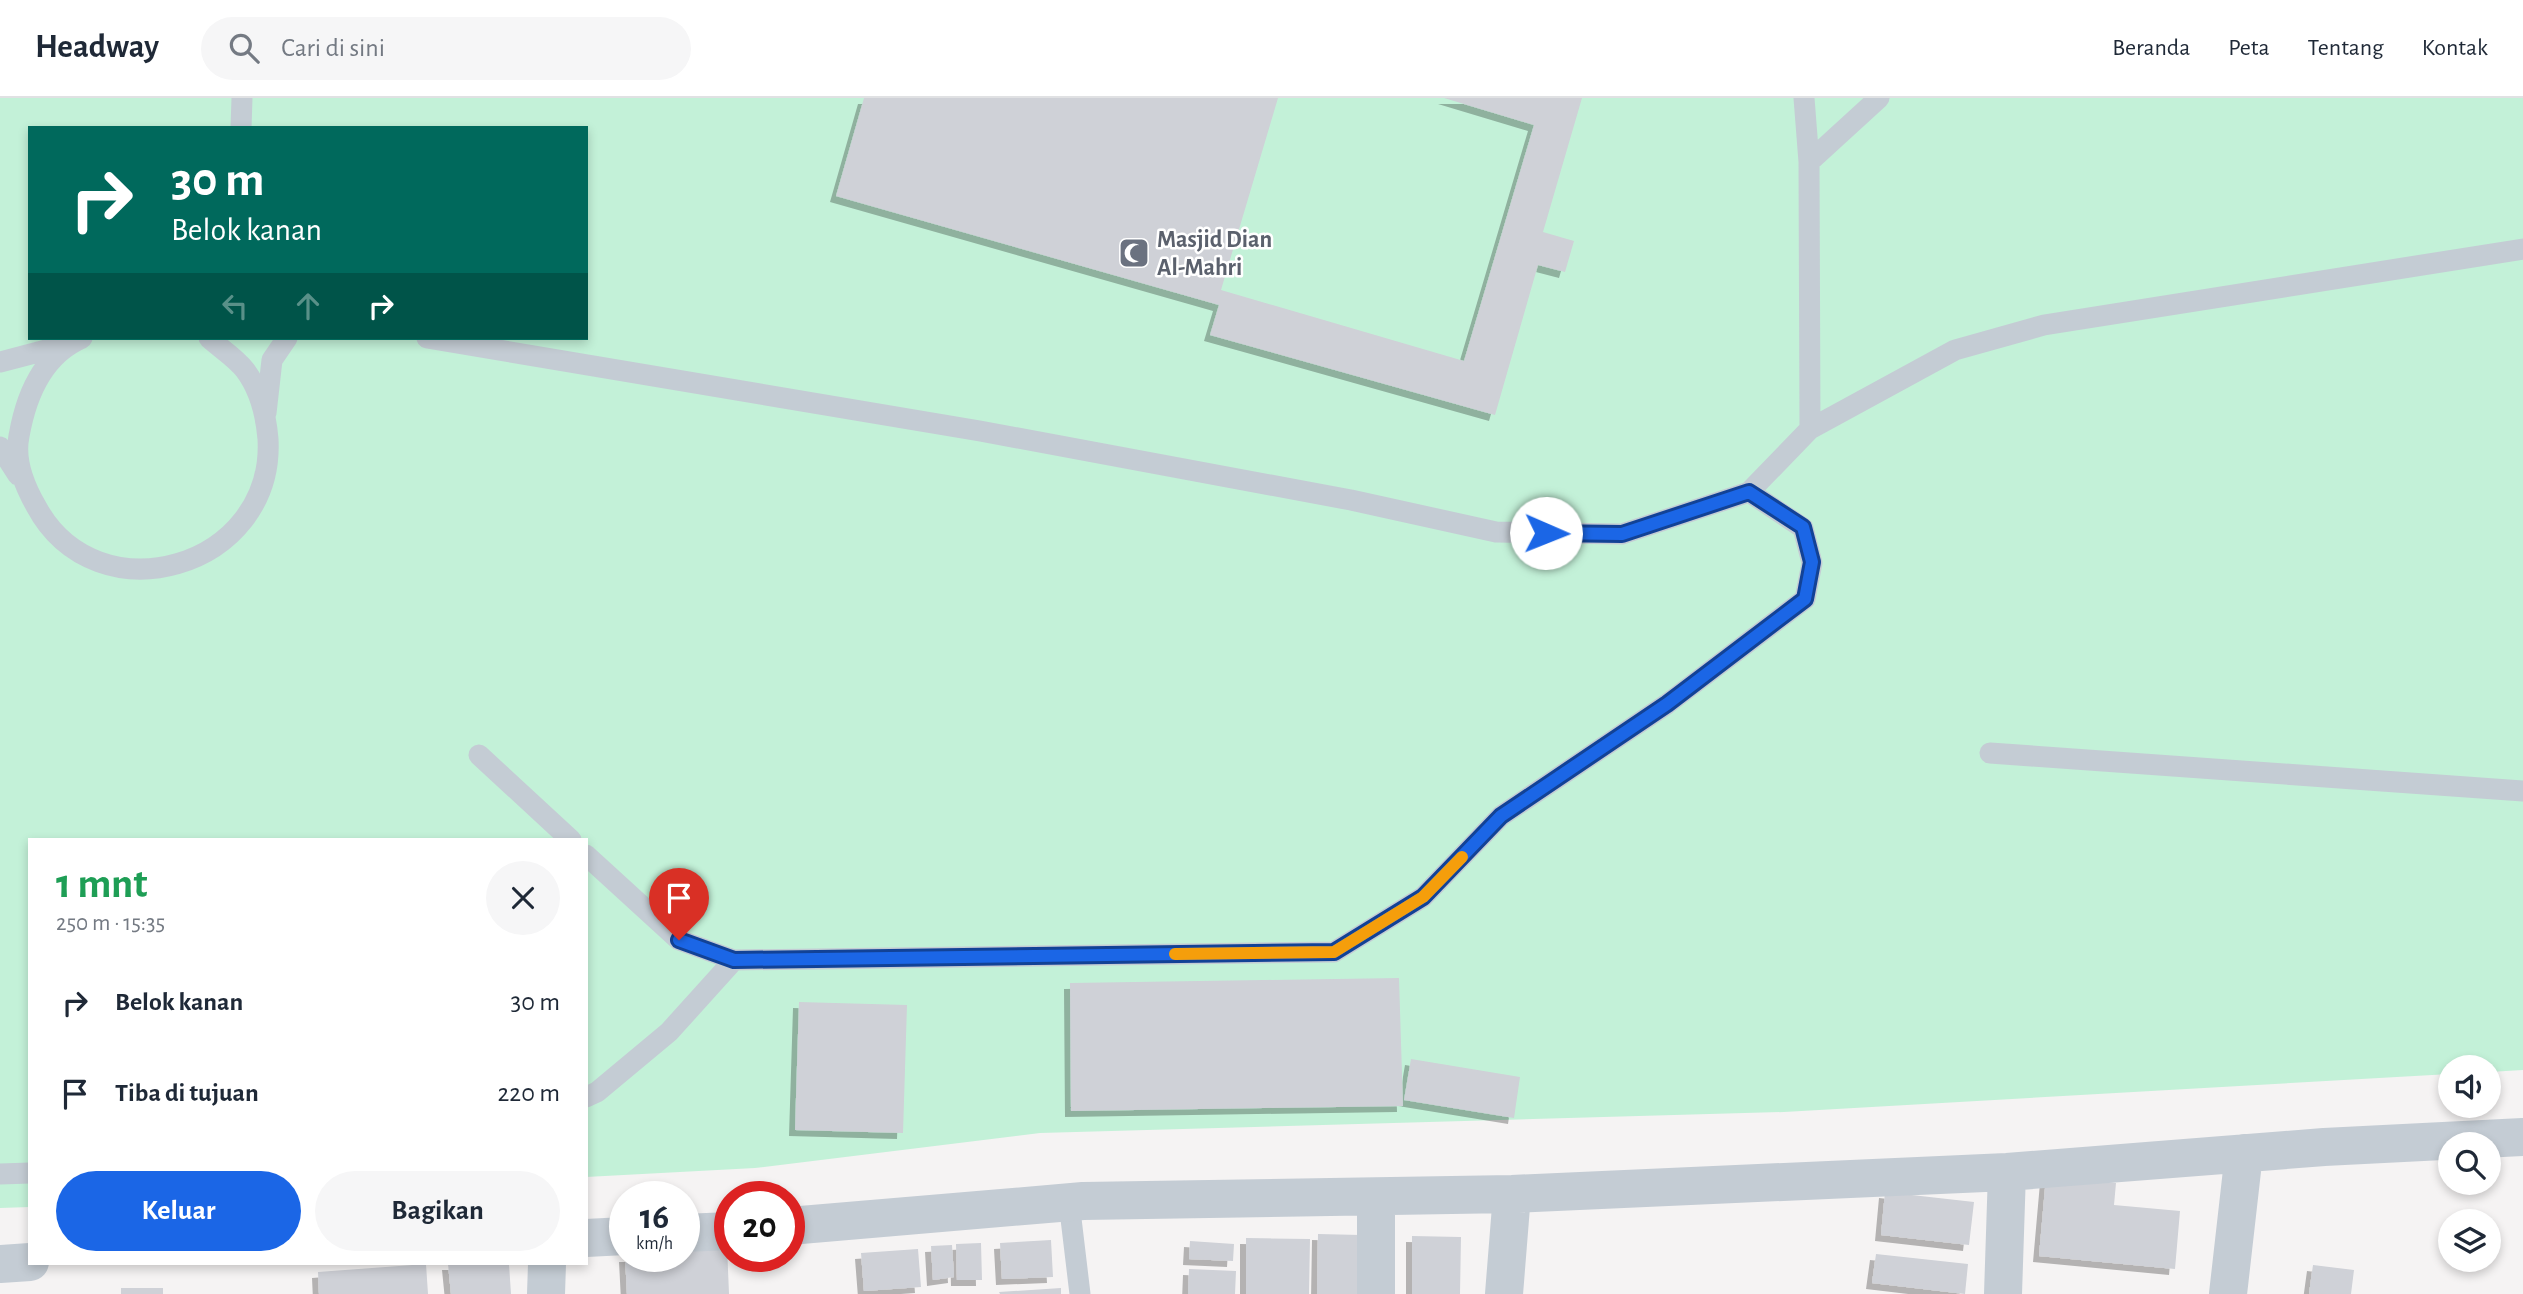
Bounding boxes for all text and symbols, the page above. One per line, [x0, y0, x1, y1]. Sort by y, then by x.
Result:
search box [201, 17, 691, 80]
icon: search [225, 29, 263, 67]
text: Headway [35, 31, 159, 64]
text: Cari di sini [281, 35, 385, 61]
text: Beranda [2112, 36, 2190, 60]
text: Peta [2228, 36, 2270, 60]
text: Tentang [2308, 36, 2384, 60]
text: Kontak [2422, 36, 2488, 60]
icon: right [56, 154, 147, 245]
text: 30 m [171, 156, 265, 205]
text: Belok kanan [171, 214, 322, 246]
place label: Masjid Dian Al-Mahri [1157, 228, 1272, 280]
mosque icon: Masjid Dian Al-Mahri [1117, 236, 1151, 270]
icon: left [216, 287, 254, 325]
icon: ahead [289, 287, 327, 325]
icon: right [362, 287, 400, 325]
position arrow [1509, 496, 1583, 570]
button: close [486, 861, 560, 935]
text: 1 mnt [56, 863, 148, 905]
pin [649, 868, 709, 940]
icon: arrive [660, 879, 698, 917]
text: 250 m · 15:35 [56, 912, 165, 935]
icon: right [56, 984, 94, 1022]
text: Belok kanan [115, 989, 243, 1015]
text: 30 m [510, 989, 560, 1015]
map controls [2438, 1055, 2501, 1272]
button: sound [2438, 1055, 2501, 1118]
icon: arrive [56, 1075, 94, 1113]
text: Tiba di tujuan [115, 1080, 259, 1106]
text: 220 m [498, 1080, 560, 1106]
button: search [2438, 1132, 2501, 1195]
button: Keluar [56, 1171, 301, 1251]
button: Bagikan [315, 1171, 560, 1251]
speed limit sign: 20 [714, 1181, 805, 1272]
text: 16 [640, 1200, 669, 1235]
button: layers [2438, 1209, 2501, 1272]
text: km/h [636, 1235, 673, 1253]

